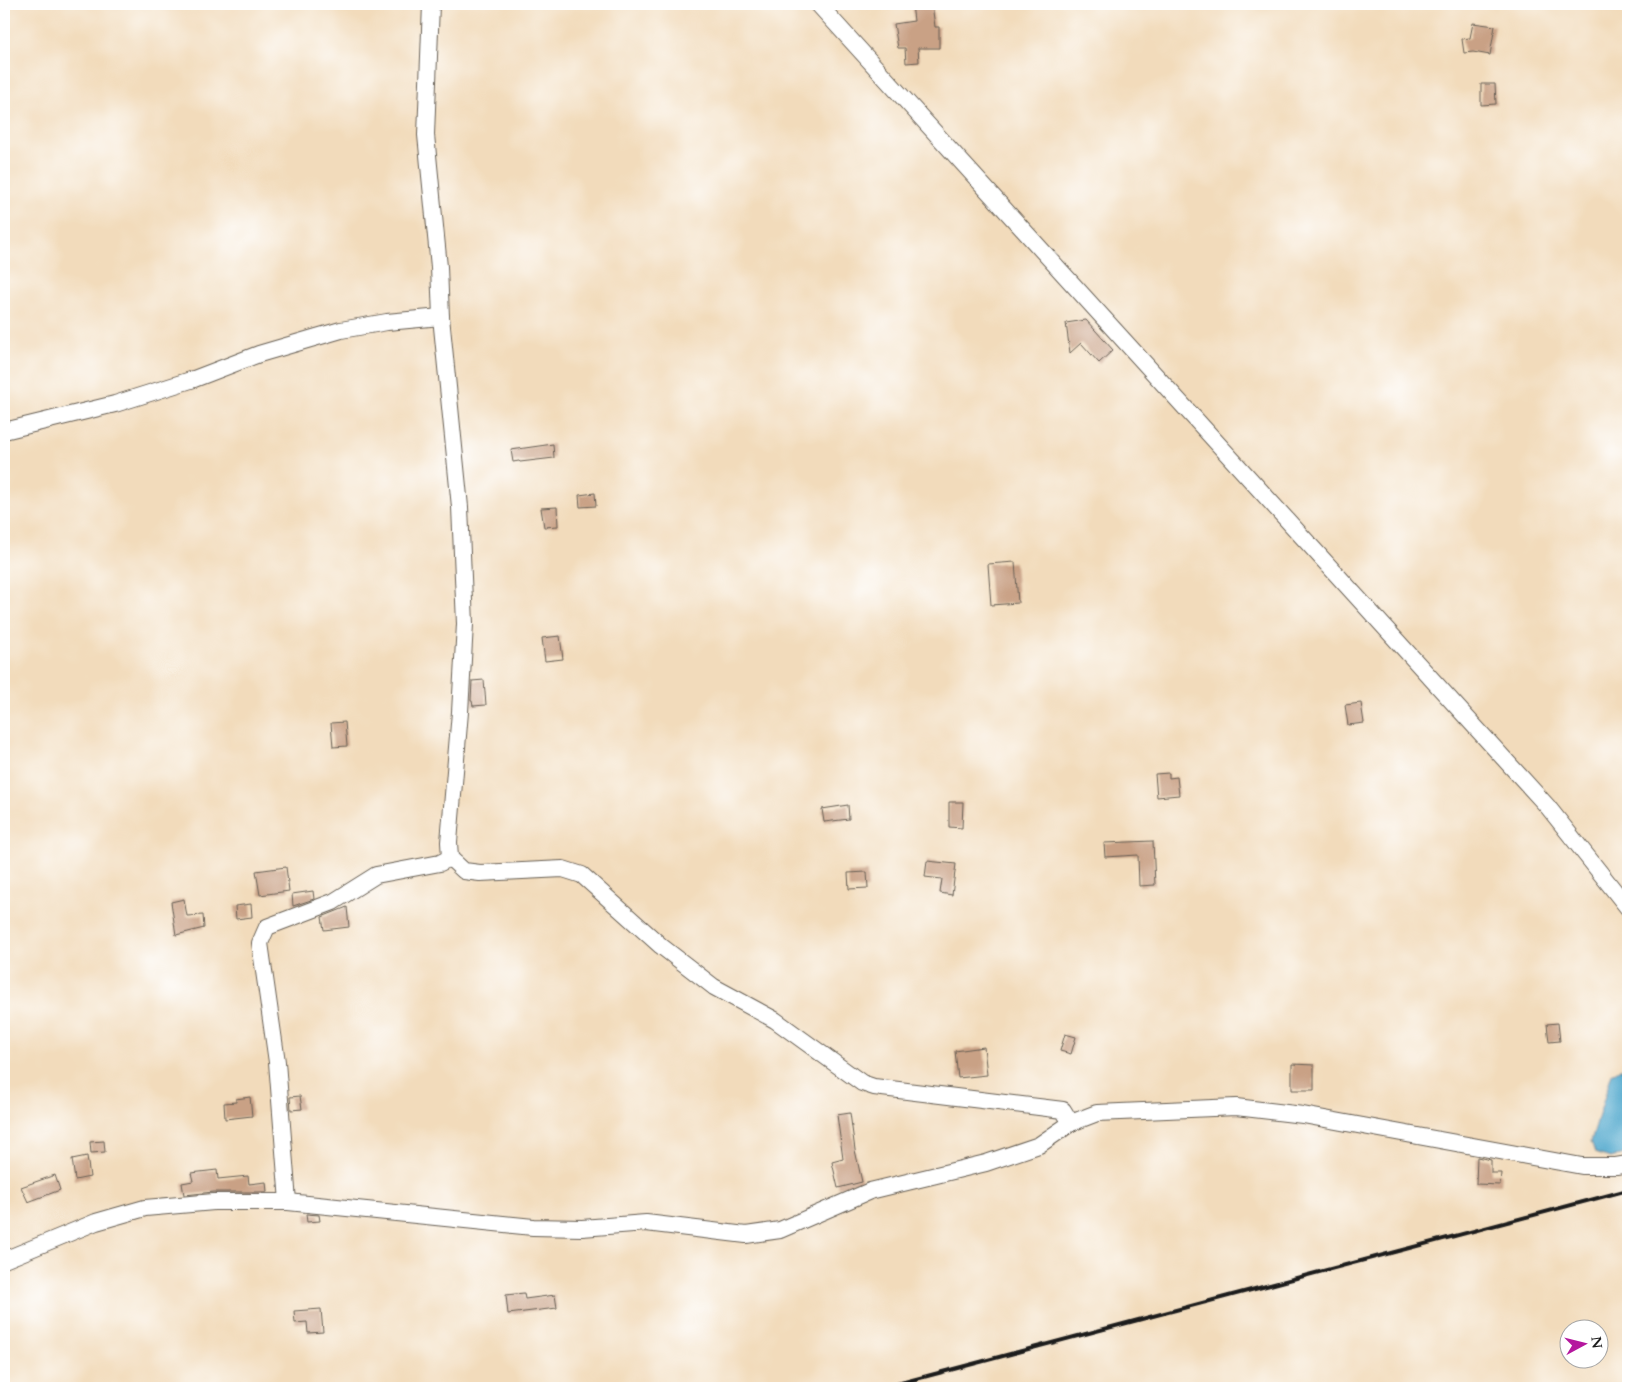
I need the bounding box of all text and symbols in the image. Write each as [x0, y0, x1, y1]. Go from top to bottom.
north arrow [1560, 1320, 1610, 1370]
text: N [1586, 1335, 1607, 1350]

